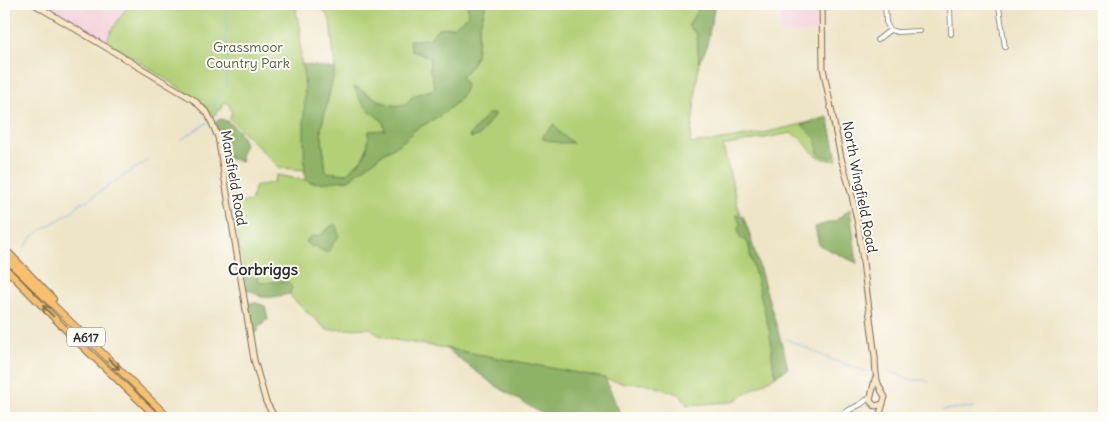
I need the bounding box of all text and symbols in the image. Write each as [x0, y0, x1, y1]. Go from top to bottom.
park label: Grassmoor Country Park [206, 38, 290, 72]
street label: North Wingfield Road [838, 120, 882, 254]
street label: Mansfield Road [217, 129, 251, 227]
district label: Corbriggs [228, 259, 298, 280]
one-way arrow [42, 305, 54, 317]
road number: A617 [67, 328, 105, 347]
one-way arrow [108, 358, 120, 370]

